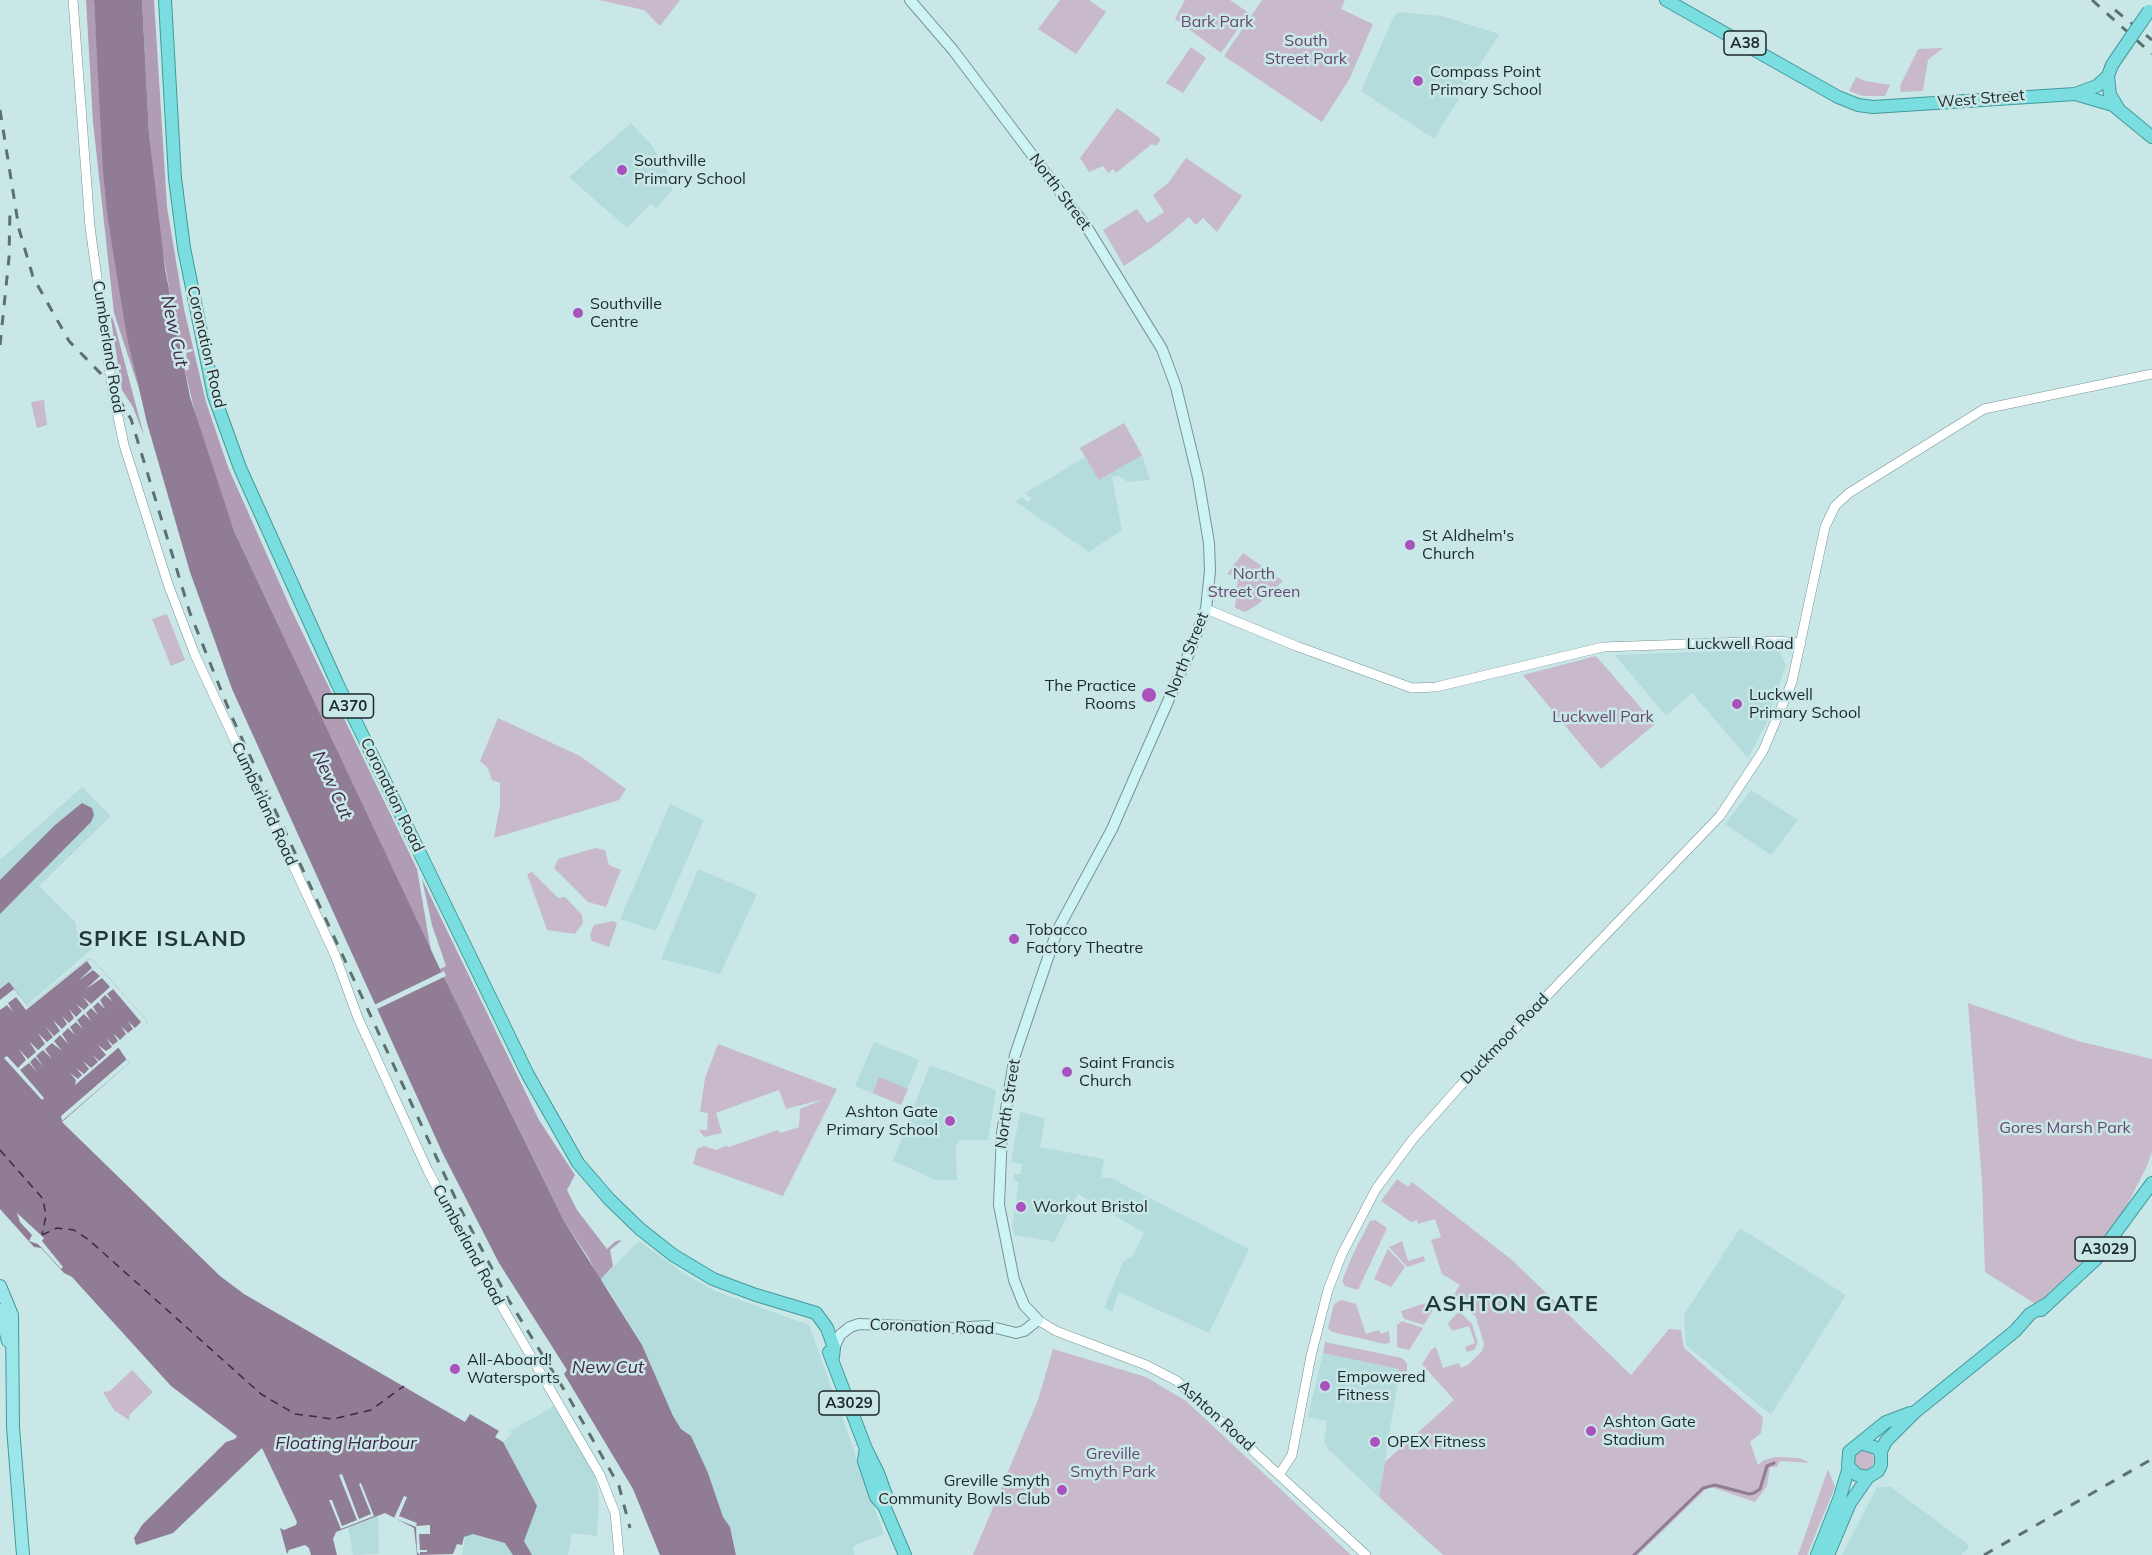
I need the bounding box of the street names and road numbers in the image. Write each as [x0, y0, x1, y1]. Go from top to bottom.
road number: A38 [1724, 31, 1766, 55]
street label: West Street [1937, 86, 2025, 112]
street label: North Street [1025, 150, 1095, 234]
street label: Cumberland Road [88, 279, 128, 415]
street label: Coronation Road [183, 284, 229, 410]
street label: North Street [1161, 609, 1213, 701]
street label: Luckwell Road [1686, 634, 1794, 654]
road number: A370 [322, 694, 374, 718]
street label: Coronation Road [356, 735, 428, 855]
street label: Cumberland Road [227, 739, 301, 869]
street label: Duckmoor Road [1457, 990, 1553, 1088]
street label: North Street [991, 1058, 1025, 1150]
street label: Cumberland Road [428, 1181, 508, 1309]
road number: A3029 [2075, 1237, 2135, 1261]
street label: Coronation Road [869, 1315, 995, 1339]
street label: Ashton Road [1174, 1377, 1258, 1455]
road number: A3029 [819, 1391, 879, 1415]

